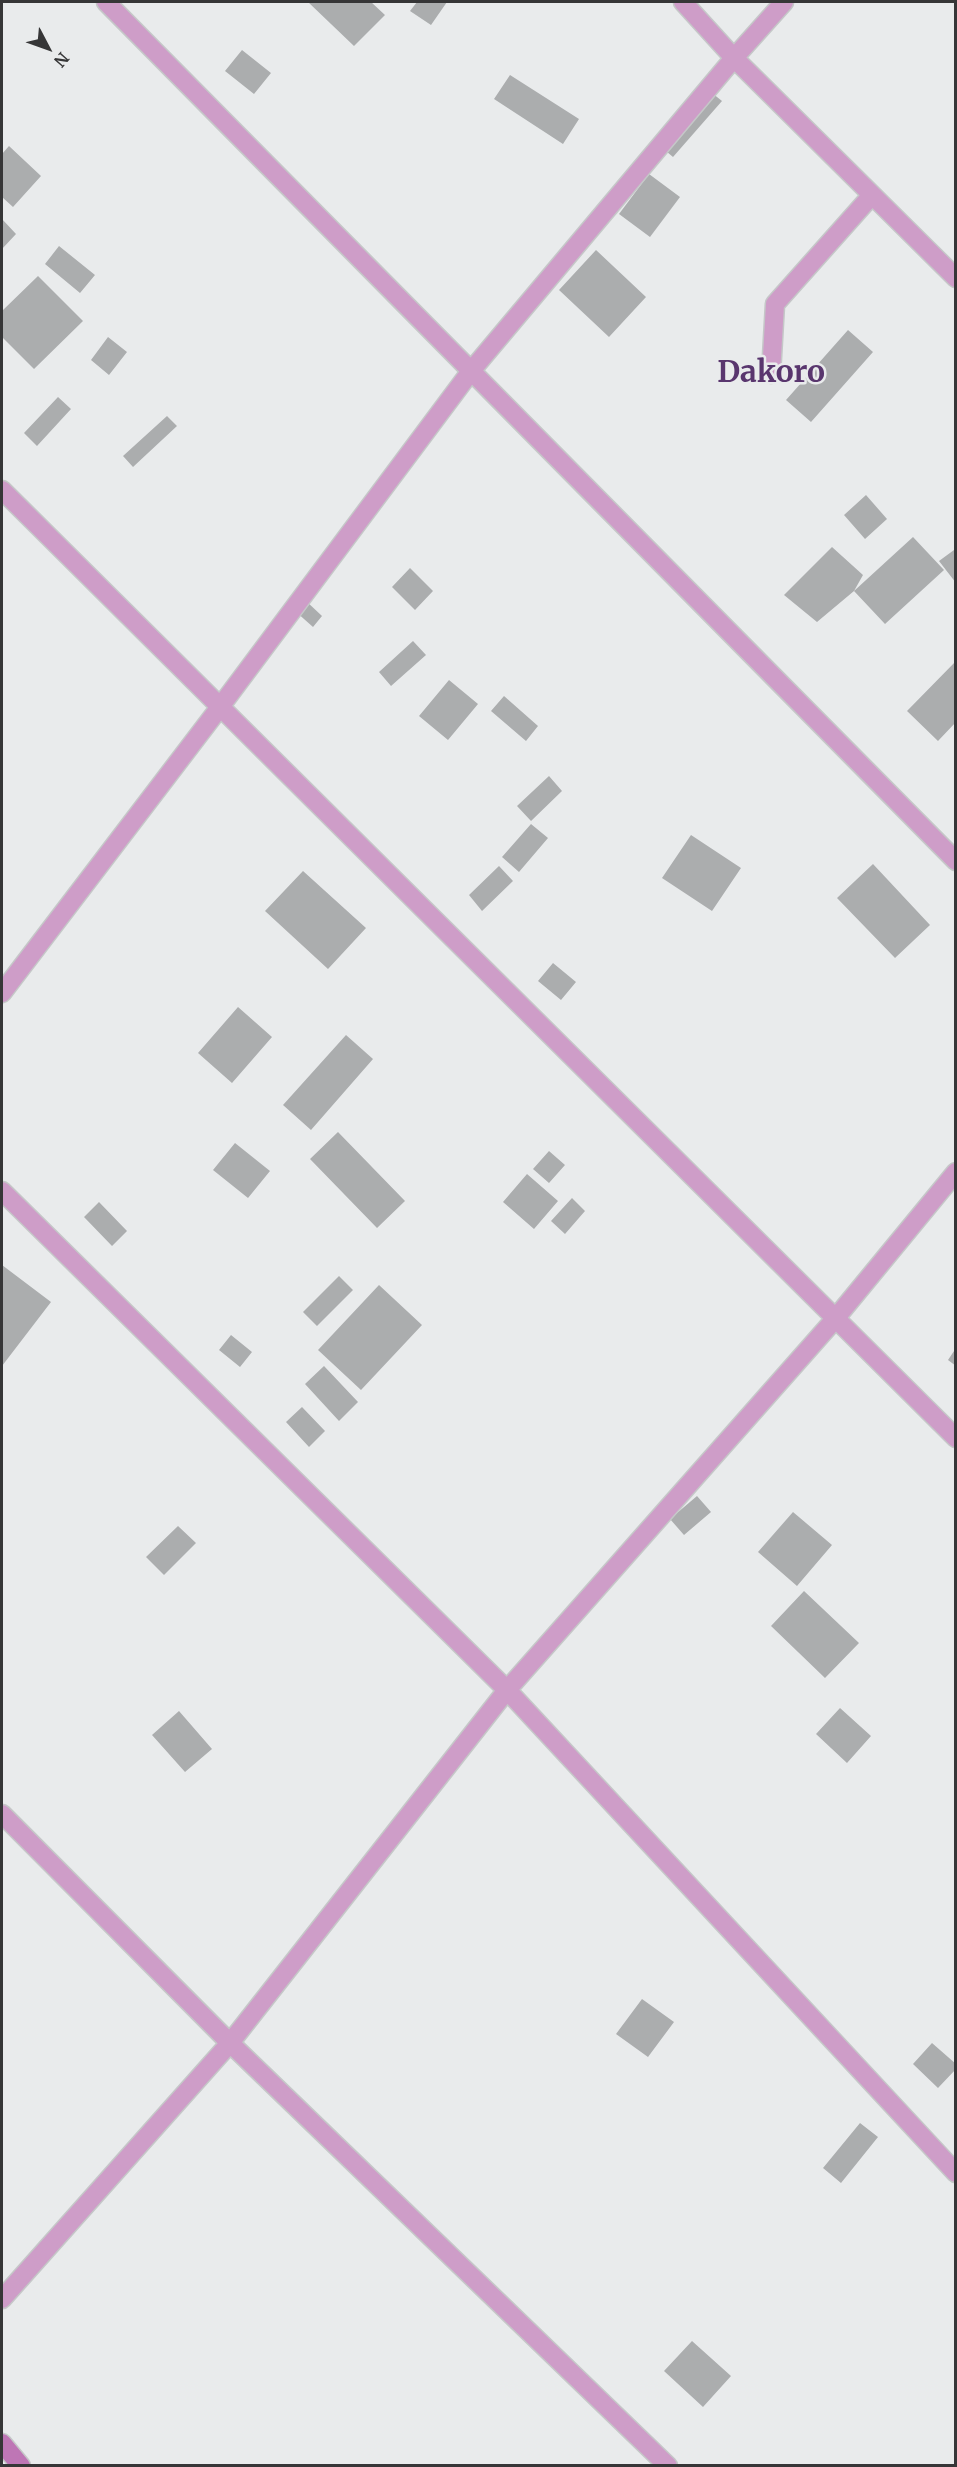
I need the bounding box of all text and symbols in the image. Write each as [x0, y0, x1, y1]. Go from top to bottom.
north arrow [18, 18, 78, 78]
text: N [50, 48, 73, 71]
district label: Dakoro [717, 356, 825, 392]

